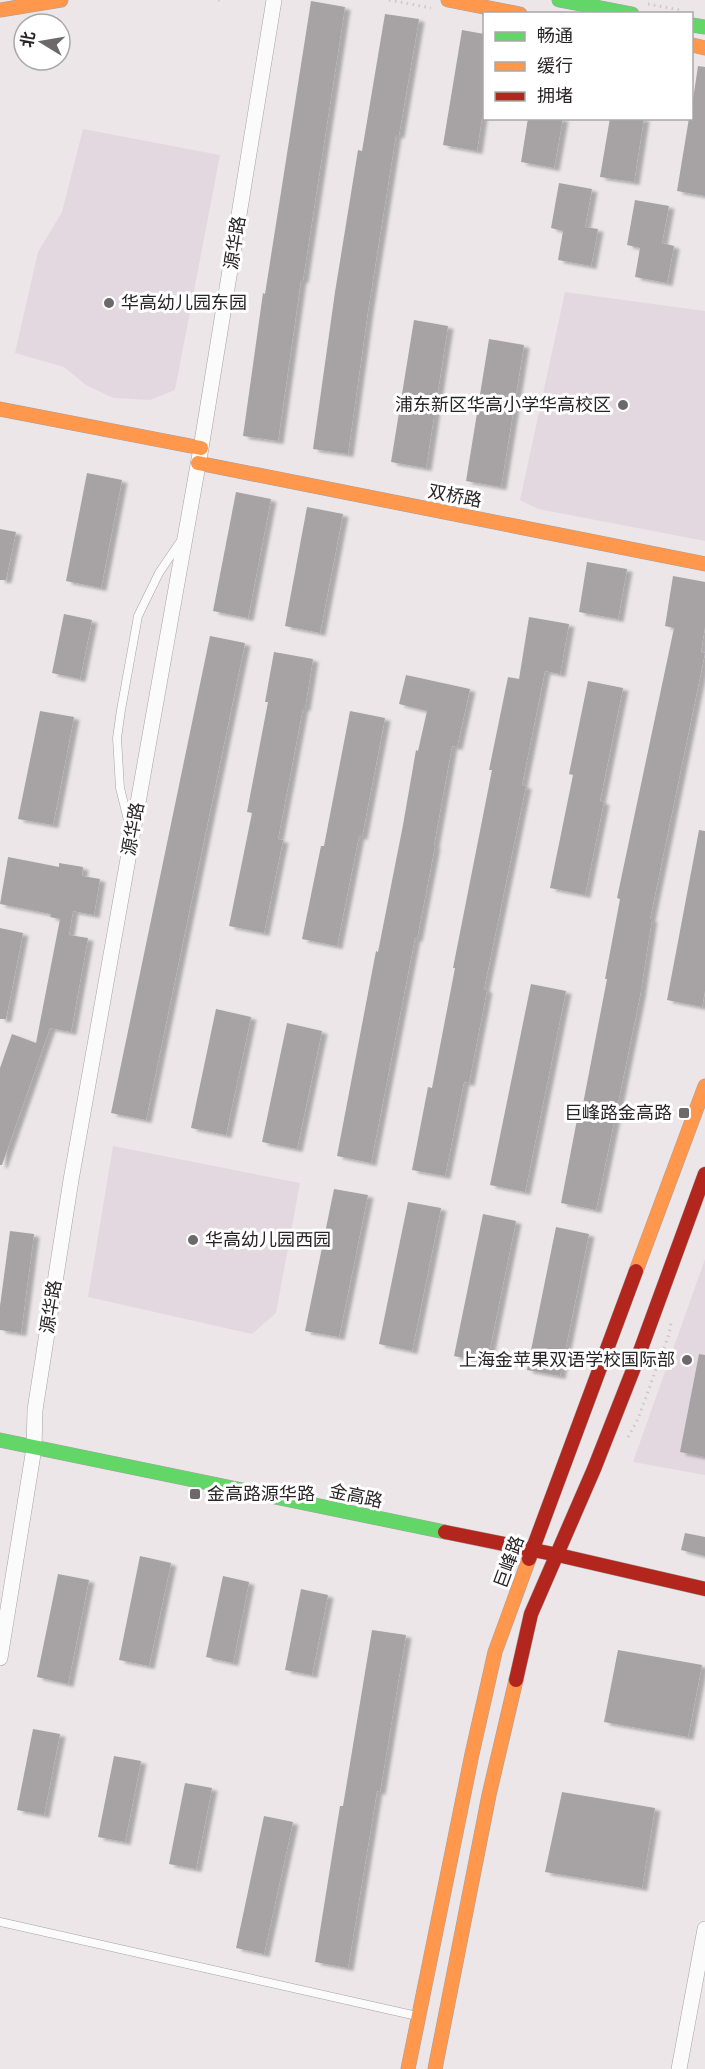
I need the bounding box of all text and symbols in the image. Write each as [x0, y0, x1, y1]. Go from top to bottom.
north arrow [12, 12, 72, 72]
legend [483, 12, 693, 120]
text: 畅通 [537, 25, 573, 46]
text: 北 [17, 30, 39, 49]
text: 缓行 [537, 55, 573, 76]
text: 拥堵 [537, 85, 573, 106]
street label: 源华路 [220, 215, 249, 271]
place label: 华高幼儿园东园 [121, 292, 247, 313]
marker: 华高幼儿园东园 [102, 296, 116, 310]
place label: 浦东新区华高小学华高校区 [395, 394, 611, 415]
marker: 浦东新区华高小学华高校区 [616, 398, 630, 412]
street label: 双桥路 [427, 480, 484, 511]
street label: 源华路 [117, 801, 148, 857]
place label: 巨峰路金高路 [564, 1102, 672, 1123]
marker: 巨峰路金高路 [677, 1106, 691, 1120]
place label: 华高幼儿园西园 [205, 1229, 331, 1250]
marker: 华高幼儿园西园 [186, 1233, 200, 1247]
street label: 源华路 [36, 1279, 65, 1335]
place label: 上海金苹果双语学校国际部 [459, 1349, 675, 1370]
marker: 上海金苹果双语学校国际部 [680, 1353, 694, 1367]
street label: 金高路 [328, 1480, 385, 1511]
place label: 金高路源华路 [207, 1483, 315, 1504]
marker: 金高路源华路 [188, 1487, 202, 1501]
street label: 巨峰路 [489, 1533, 528, 1591]

